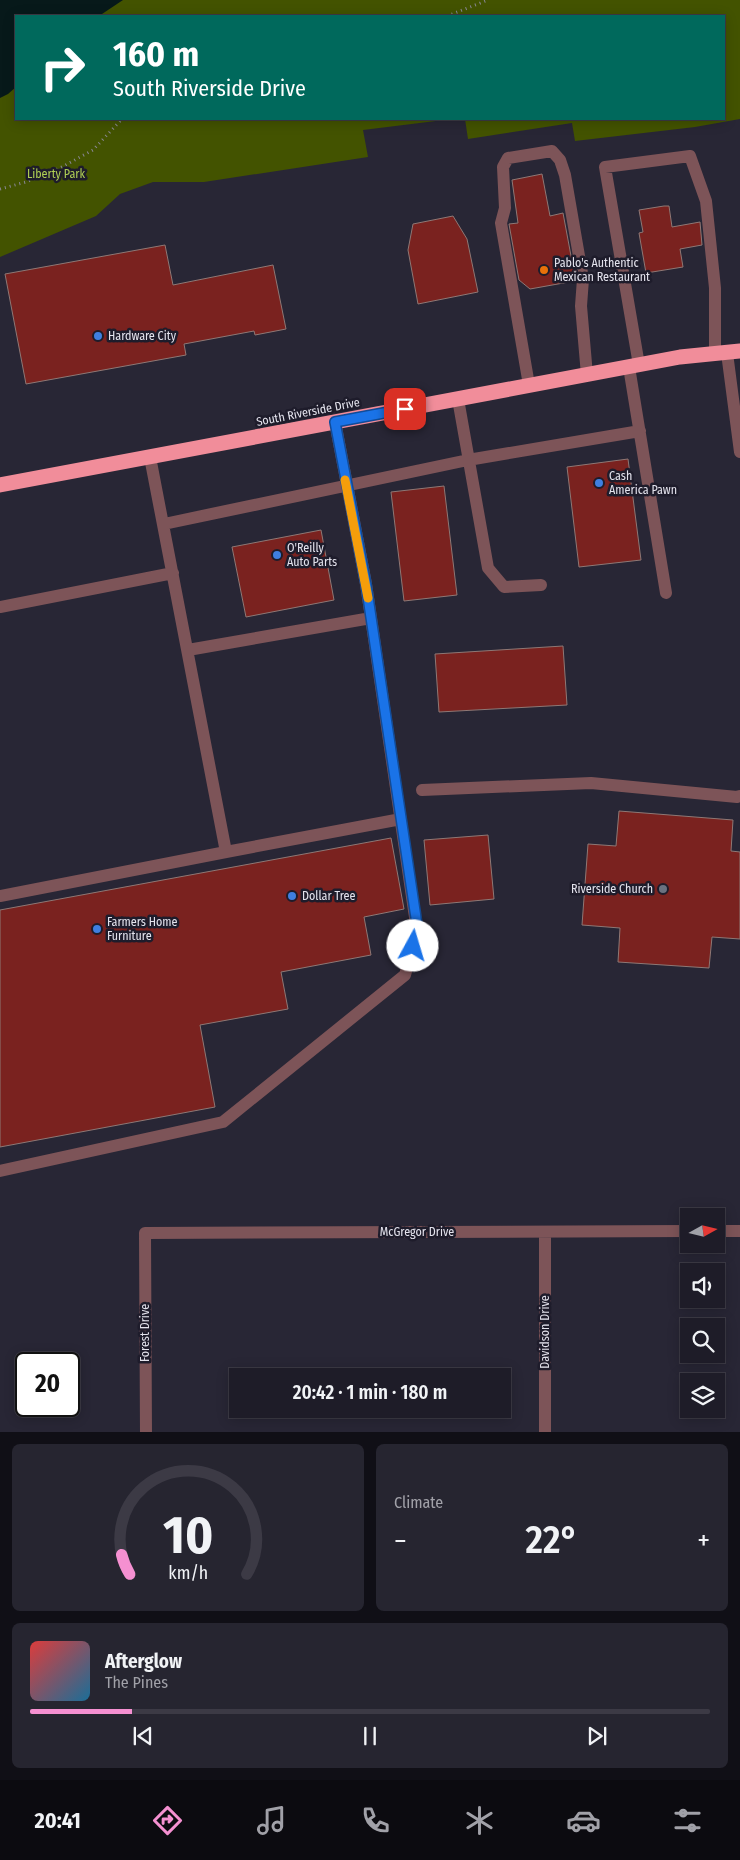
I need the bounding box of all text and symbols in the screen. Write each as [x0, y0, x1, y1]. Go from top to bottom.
text: 160 m [113, 33, 199, 75]
icon: right [30, 35, 95, 100]
text: South Riverside Drive [113, 75, 306, 102]
park label: Liberty Park [27, 167, 86, 181]
place label: Pablo's Authentic Mexican Restaurant [554, 256, 650, 284]
marker: Pablo's Authentic Mexican Restaurant [538, 264, 550, 276]
place label: Hardware City [108, 329, 177, 343]
marker: Hardware City [92, 330, 104, 342]
pin [384, 388, 426, 430]
street label: South Riverside Drive [255, 395, 361, 429]
icon: arrive [391, 395, 419, 423]
place label: Cash America Pawn [609, 469, 677, 497]
marker: Cash America Pawn [593, 477, 605, 489]
place label: O'Reilly Auto Parts [287, 541, 337, 569]
marker: O'Reilly Auto Parts [271, 549, 283, 561]
place label: Riverside Church [571, 882, 653, 896]
marker: Riverside Church [657, 883, 669, 895]
place label: Dollar Tree [302, 889, 355, 903]
marker: Dollar Tree [286, 890, 298, 902]
place label: Farmers Home Furniture [107, 915, 178, 943]
position arrow [386, 919, 438, 971]
marker: Farmers Home Furniture [91, 923, 103, 935]
north arrow [680, 1208, 725, 1252]
map controls [680, 1208, 725, 1418]
street label: McGregor Drive [380, 1225, 454, 1239]
button: sound [680, 1263, 725, 1308]
street label: Davidson Drive [538, 1295, 552, 1369]
street label: Forest Drive [138, 1304, 152, 1362]
button: search [680, 1318, 725, 1363]
speed limit sign: 20 [15, 1352, 80, 1417]
button: layers [680, 1373, 725, 1418]
text: 20:42 · 1 min · 180 m [293, 1381, 447, 1404]
text: Climate [394, 1493, 443, 1512]
text: 10 [163, 1504, 213, 1567]
text: 22° [526, 1517, 578, 1563]
text: − [394, 1524, 407, 1557]
text: + [697, 1524, 710, 1557]
text: km/h [168, 1562, 208, 1584]
text: Afterglow [105, 1650, 182, 1673]
text: The Pines [105, 1673, 168, 1692]
icon: previous [129, 1722, 157, 1750]
icon: pause [356, 1722, 384, 1750]
icon: next [583, 1722, 611, 1750]
icon: directions [150, 1803, 185, 1838]
icon: music [254, 1803, 289, 1838]
icon: phone [358, 1803, 393, 1838]
icon: climate [462, 1803, 497, 1838]
icon: car [566, 1803, 601, 1838]
icon: filters [670, 1803, 705, 1838]
text: 20:41 [35, 1807, 81, 1834]

